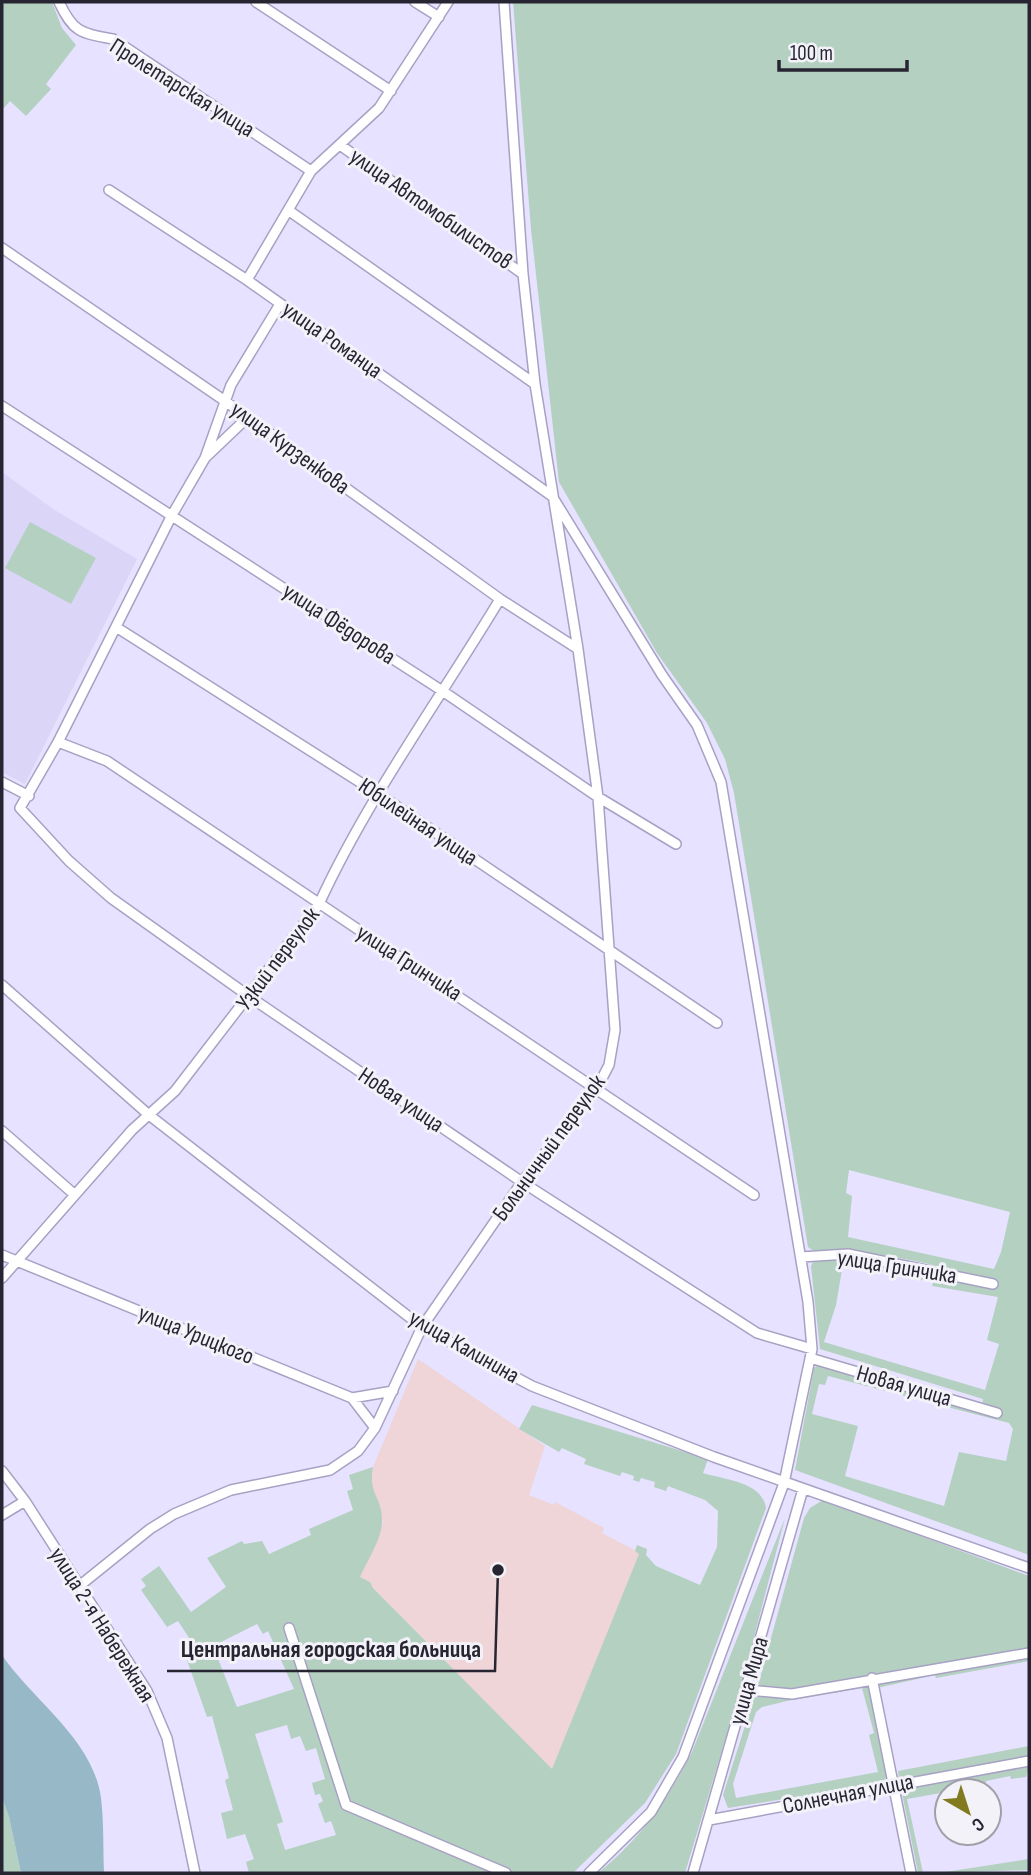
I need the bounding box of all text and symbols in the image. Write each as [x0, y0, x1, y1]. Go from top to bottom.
scale bar [779, 28, 907, 72]
street label: Пролетарская улица [104, 32, 260, 144]
text: 100 m [790, 41, 833, 66]
street label: улица Автомобилистов [344, 142, 518, 276]
street label: улица Романца [276, 295, 388, 385]
street label: улица Курзенкова [225, 395, 355, 501]
street label: улица Фёдорова [277, 577, 401, 671]
street label: Юбилейная улица [353, 772, 483, 872]
street label: Узкий переулок [230, 902, 326, 1016]
street label: улица Гринчика [351, 919, 467, 1007]
street label: Новая улица [353, 1061, 449, 1139]
street label: Больничный переулок [487, 1069, 612, 1227]
street label: улица Гринчика [835, 1244, 959, 1290]
street label: улица Урицкого [134, 1299, 258, 1371]
street label: улица Калинина [404, 1304, 524, 1390]
street label: Новая улица [853, 1359, 955, 1413]
street label: улица 2-я Набережная [43, 1542, 161, 1708]
callout: Центральная городская больница [167, 1626, 495, 1671]
street label: улица Мира [723, 1634, 775, 1728]
text: Центральная городская больница [181, 1635, 481, 1664]
street label: Солнечная улица [780, 1768, 916, 1820]
north arrow [933, 1777, 1003, 1847]
text: С [967, 1812, 989, 1836]

